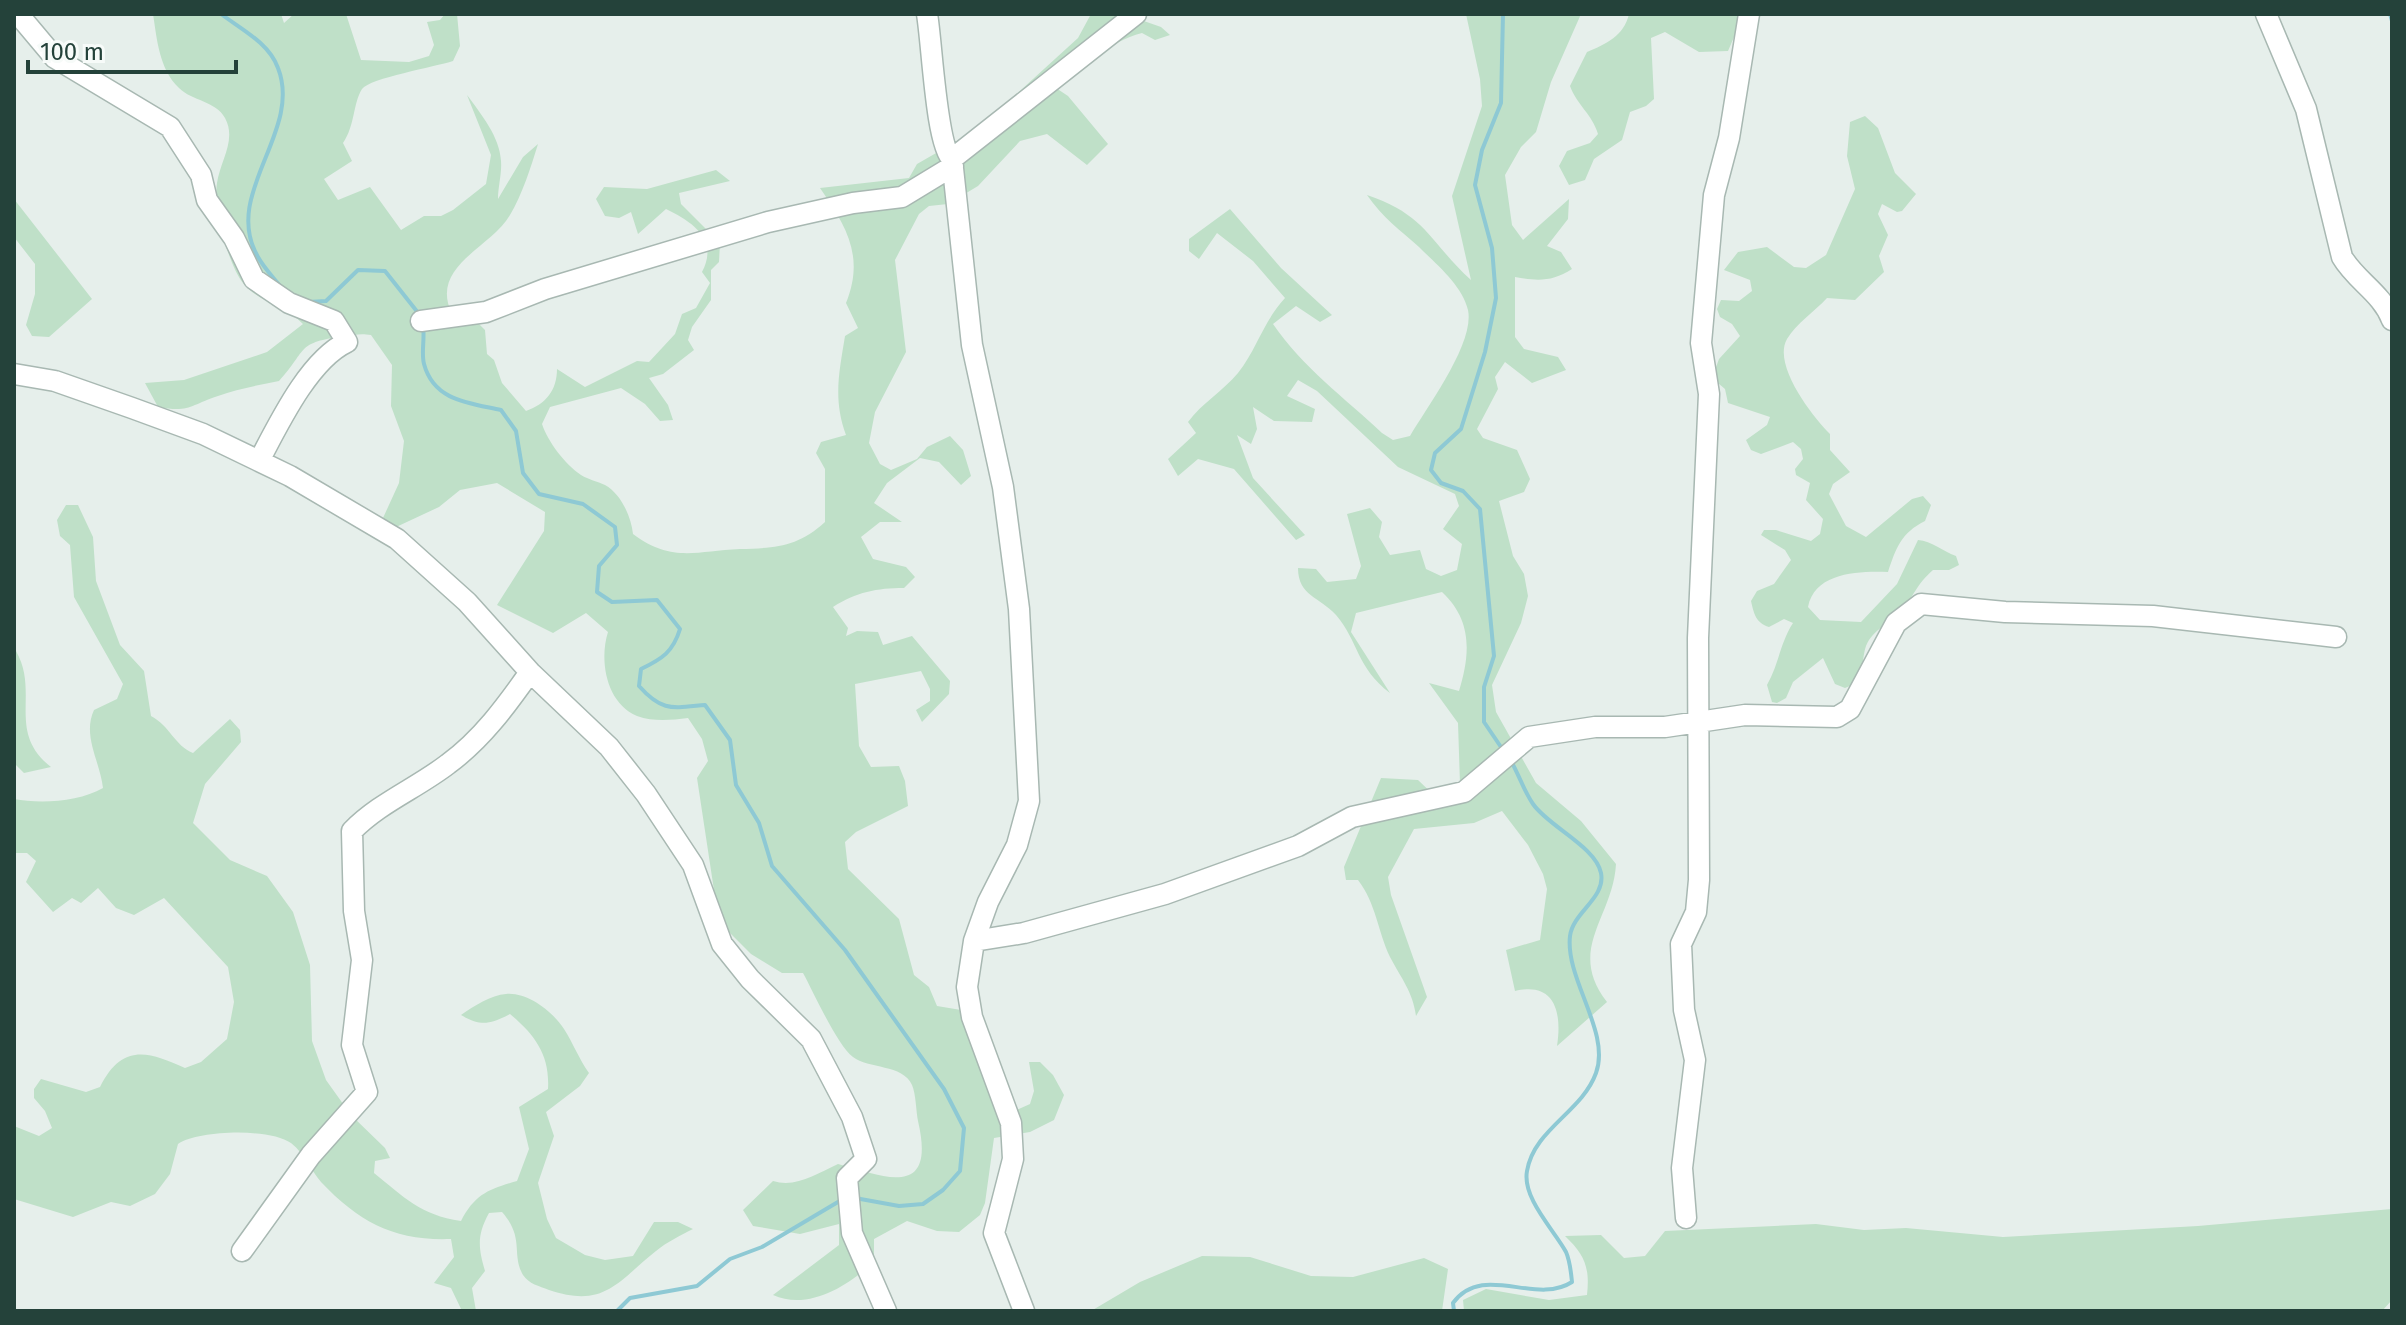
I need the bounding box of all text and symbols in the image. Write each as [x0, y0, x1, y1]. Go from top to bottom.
scale bar [28, 24, 236, 74]
text: 100 m [40, 38, 104, 66]

